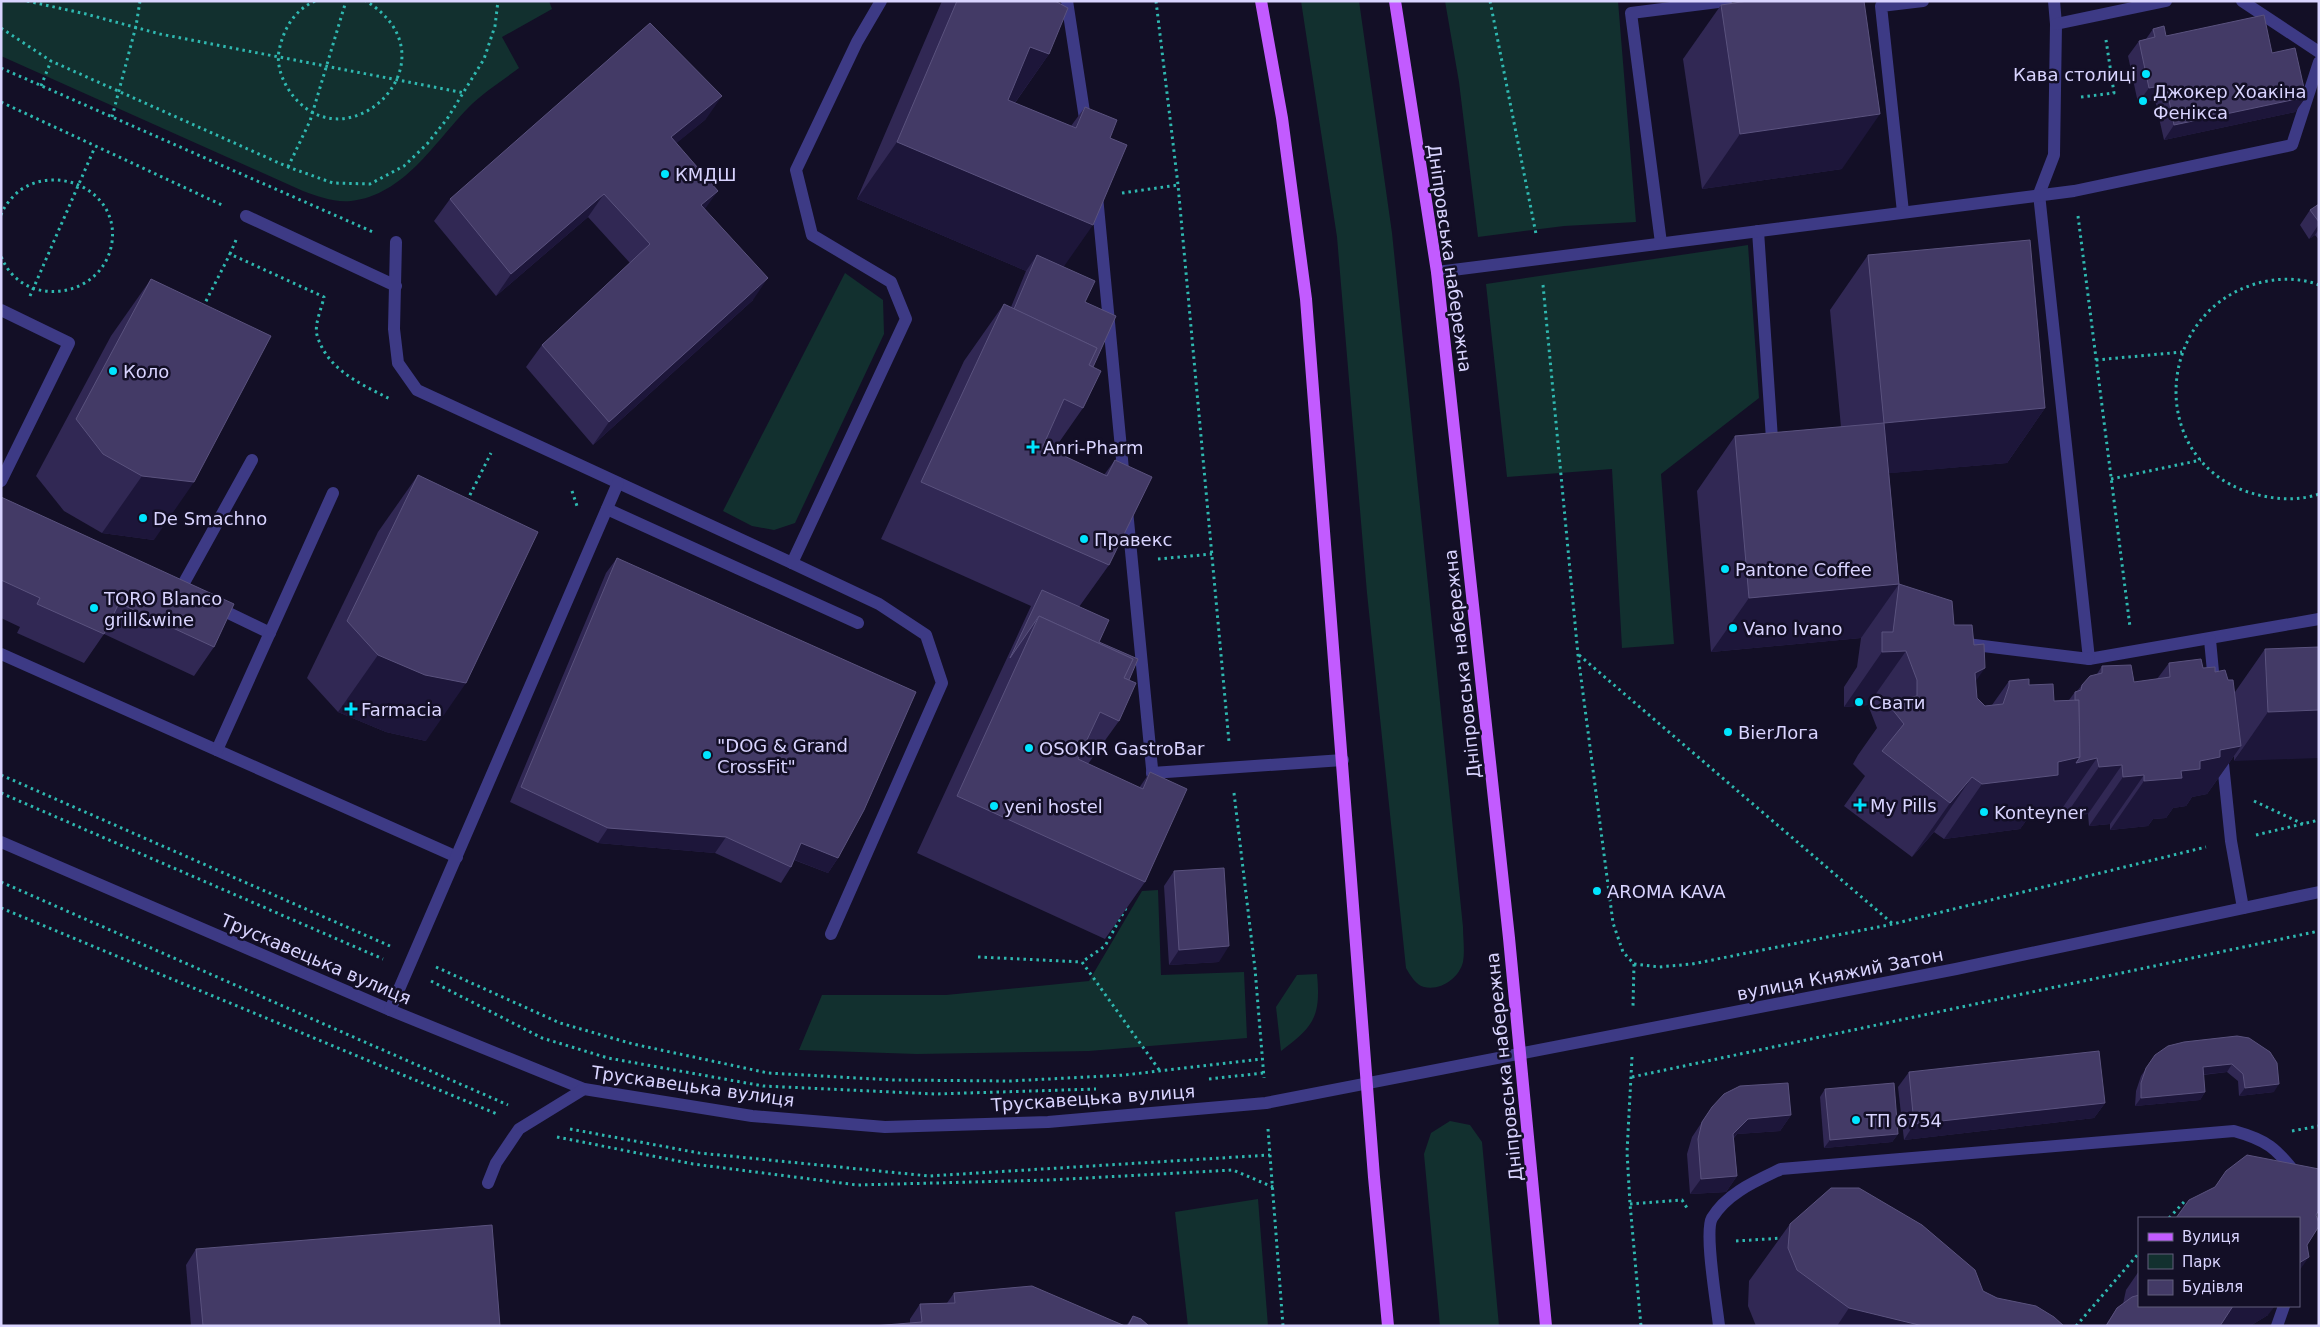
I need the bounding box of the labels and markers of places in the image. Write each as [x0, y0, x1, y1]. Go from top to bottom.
place label: Кава столиці [2013, 64, 2136, 85]
marker: Кава столиці [2140, 68, 2152, 80]
place label: Джокер Хоакіна Фенікса [2153, 81, 2306, 123]
marker: Джокер Хоакіна Фенікса [2137, 95, 2149, 107]
place label: КМДШ [675, 164, 737, 185]
marker: КМДШ [659, 168, 671, 180]
place label: Коло [123, 361, 169, 382]
marker: Коло [107, 365, 119, 377]
place label: Anri-Pharm [1043, 437, 1144, 458]
marker: Anri-Pharm [1027, 441, 1039, 453]
place label: De Smachno [153, 508, 267, 529]
marker: De Smachno [137, 512, 149, 524]
place label: Правекс [1094, 529, 1172, 550]
marker: Правекс [1078, 533, 1090, 545]
place label: Pantone Coffee [1735, 559, 1872, 580]
marker: Pantone Coffee [1719, 563, 1731, 575]
place label: TORO Blanco grill&wine [103, 588, 222, 630]
marker: TORO Blanco grill&wine [88, 602, 100, 614]
place label: Vano Ivano [1743, 618, 1843, 639]
marker: Vano Ivano [1727, 622, 1739, 634]
place label: Свати [1869, 692, 1925, 713]
marker: Свати [1853, 696, 1865, 708]
place label: Farmacia [361, 699, 442, 720]
marker: Farmacia [345, 703, 357, 715]
place label: BierЛога [1738, 722, 1819, 743]
marker: BierЛога [1722, 726, 1734, 738]
place label: "DOG & Grand CrossFit" [717, 735, 848, 777]
place label: OSOKIR GastroBar [1039, 738, 1205, 759]
marker: OSOKIR GastroBar [1023, 742, 1035, 754]
marker: "DOG & Grand CrossFit" [701, 749, 713, 761]
place label: My Pills [1870, 795, 1937, 816]
place label: yeni hostel [1004, 796, 1103, 817]
marker: My Pills [1854, 799, 1866, 811]
marker: yeni hostel [988, 800, 1000, 812]
place label: Konteyner [1994, 802, 2087, 823]
marker: Konteyner [1978, 806, 1990, 818]
place label: AROMA KAVA [1607, 881, 1726, 902]
marker: AROMA KAVA [1591, 885, 1603, 897]
place label: ТП 6754 [1865, 1110, 1942, 1131]
marker: ТП 6754 [1850, 1114, 1862, 1126]

